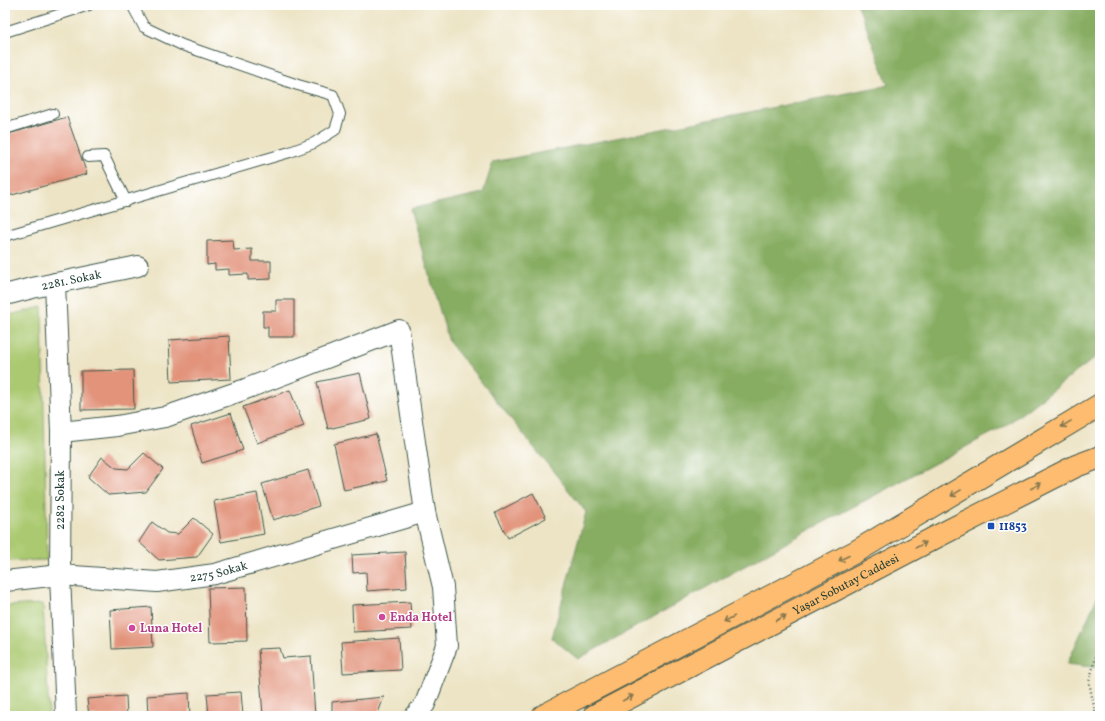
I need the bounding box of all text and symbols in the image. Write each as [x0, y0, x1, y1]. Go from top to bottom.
street label: 2281. Sokak [40, 267, 103, 295]
one-way arrow [1060, 421, 1072, 429]
street label: 2282 Sokak [53, 470, 69, 530]
one-way arrow [1030, 482, 1042, 489]
one-way arrow [950, 489, 962, 497]
place label: 11853 [999, 519, 1027, 535]
marker: 11853 [986, 521, 996, 531]
one-way arrow [914, 541, 926, 548]
street label: Yaşar Sobutay Caddesi [790, 551, 902, 620]
one-way arrow [838, 555, 850, 563]
street label: 2275 Sokak [189, 558, 250, 586]
place label: Enda Hotel [390, 610, 452, 626]
marker: Enda Hotel [377, 612, 387, 622]
one-way arrow [774, 614, 786, 622]
one-way arrow [723, 616, 735, 623]
place label: Luna Hotel [140, 621, 202, 637]
marker: Luna Hotel [127, 623, 137, 633]
one-way arrow [622, 694, 634, 701]

